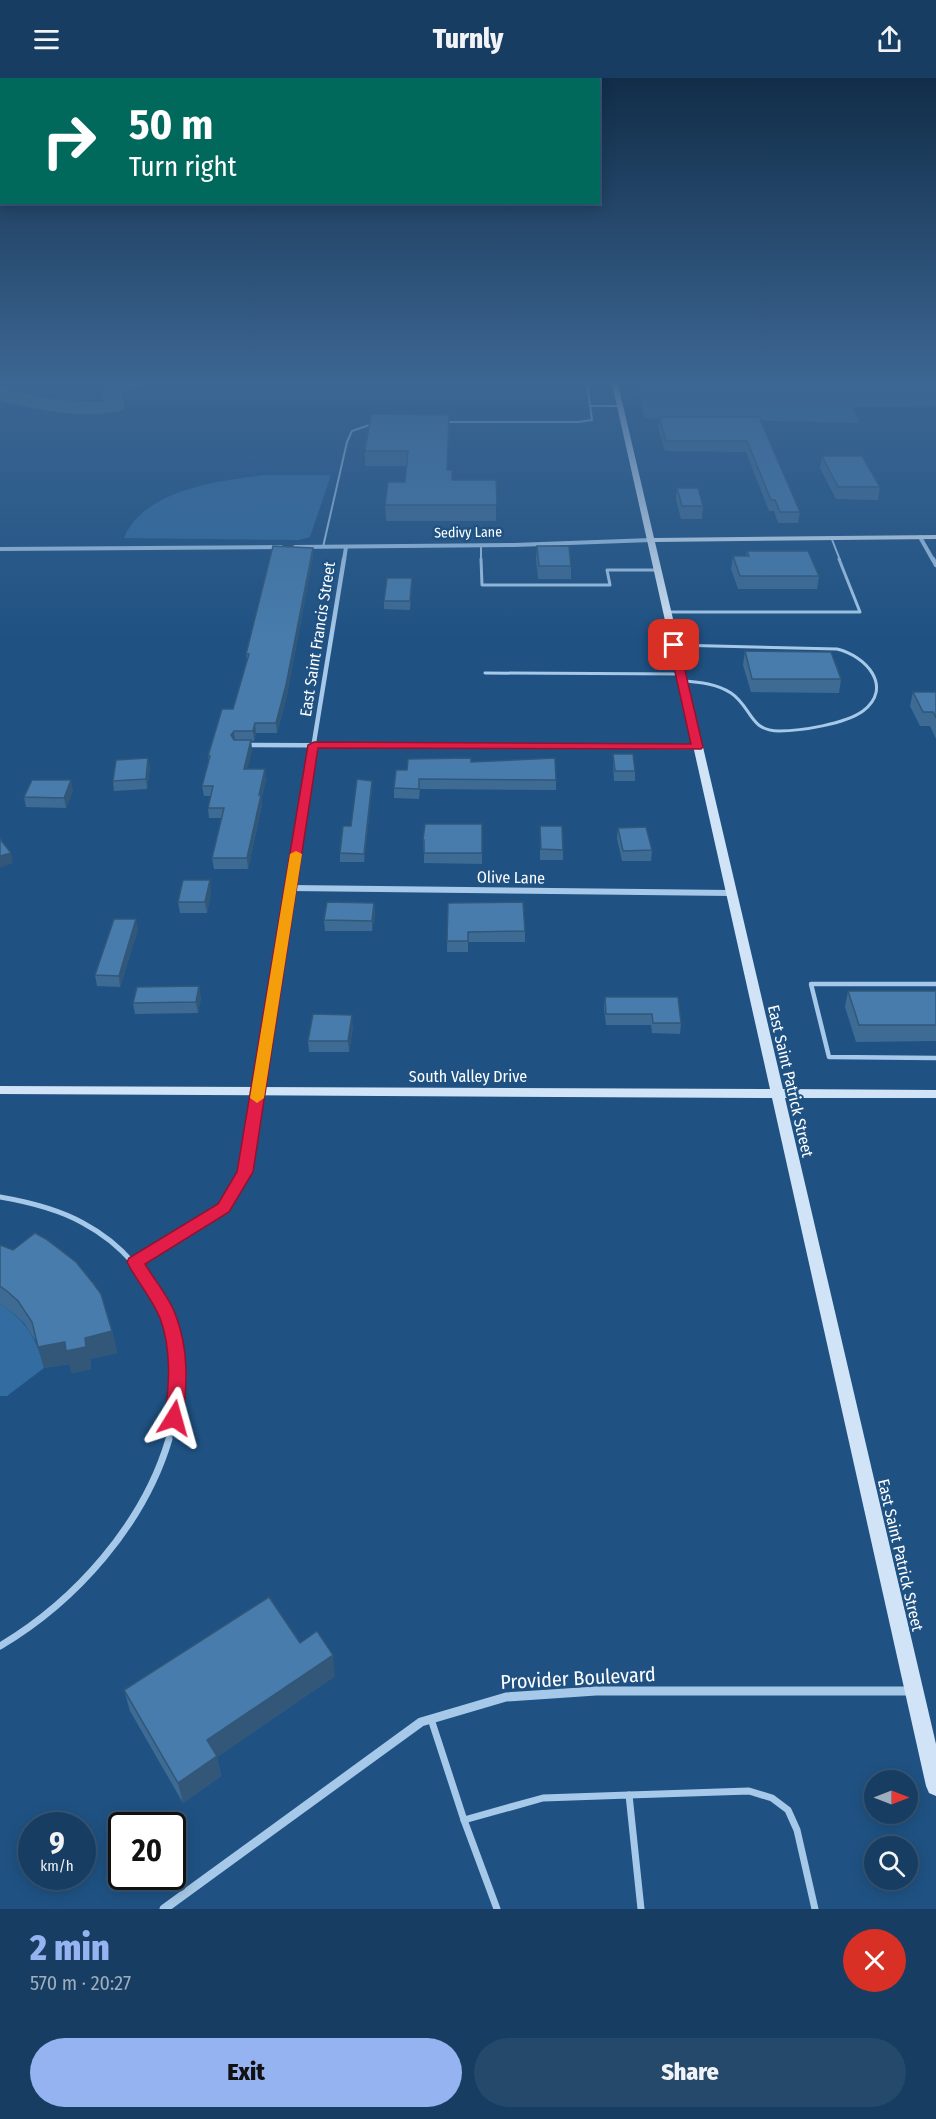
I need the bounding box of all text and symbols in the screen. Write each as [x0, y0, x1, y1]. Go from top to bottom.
icon: menu [30, 23, 63, 56]
text: Turnly [433, 23, 503, 55]
icon: share [873, 23, 906, 56]
text: 50 m [129, 100, 213, 150]
icon: right [30, 102, 108, 180]
text: Turn right [129, 151, 237, 183]
street label: Sedivy Lane [434, 523, 502, 542]
street label: East Saint Francis Street [296, 559, 339, 718]
pin [648, 619, 699, 670]
icon: arrive [657, 628, 690, 661]
street label: Olive Lane [477, 867, 545, 888]
street label: East Saint Patrick Street [764, 1003, 817, 1160]
street label: South Valley Drive [409, 1067, 527, 1086]
position arrow [142, 1386, 206, 1450]
street label: East Saint Patrick Street [874, 1477, 927, 1634]
street label: Provider Boulevard [500, 1662, 656, 1694]
north arrow [864, 1770, 918, 1824]
map controls [864, 1770, 918, 1890]
speed limit sign: 20 [108, 1812, 186, 1890]
text: 9 [49, 1826, 65, 1862]
button: search [864, 1836, 918, 1890]
text: km/h [40, 1857, 74, 1875]
text: 2 min [30, 1926, 110, 1970]
button: close [843, 1929, 906, 1992]
text: 570 m · 20:27 [30, 1971, 131, 1995]
button: Exit [30, 2038, 462, 2107]
button: Share [474, 2038, 906, 2107]

